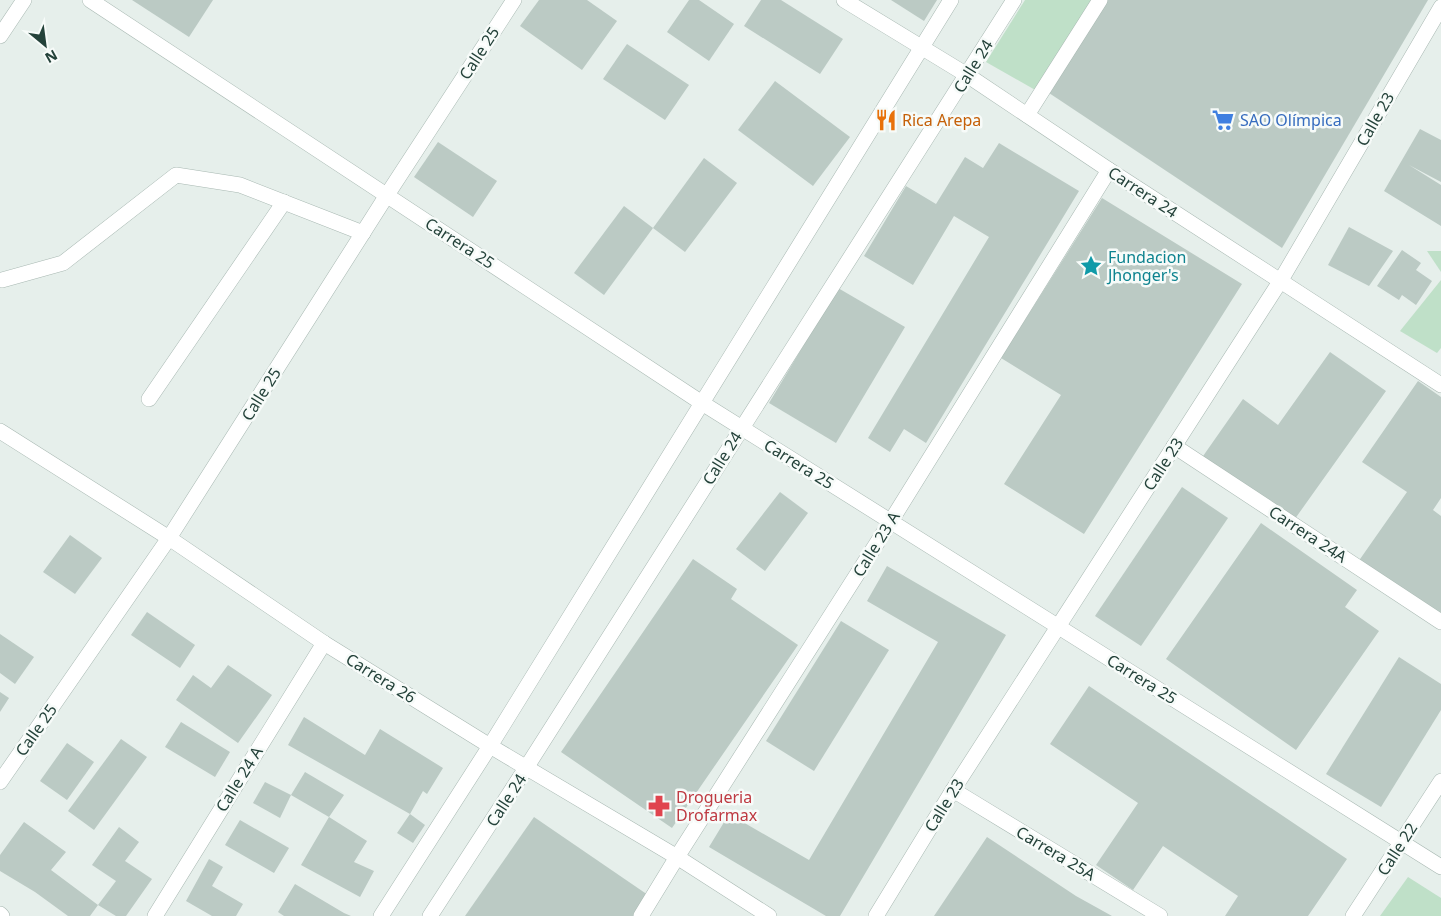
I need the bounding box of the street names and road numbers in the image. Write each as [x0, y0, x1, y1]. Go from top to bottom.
street label: Calle 25 [454, 22, 504, 84]
street label: Calle 24 [948, 35, 998, 97]
street label: Calle 23 [1351, 88, 1399, 150]
street label: Carrera 24 [1104, 161, 1182, 223]
street label: Carrera 25 [421, 212, 499, 274]
street label: Calle 25 [236, 363, 286, 425]
street label: Calle 24 [697, 427, 747, 489]
street label: Calle 23 [1138, 433, 1188, 495]
street label: Carrera 25 [760, 434, 838, 494]
street label: Carrera 24A [1265, 501, 1352, 568]
street label: Calle 23 A [847, 506, 905, 581]
street label: Carrera 26 [342, 648, 420, 708]
street label: Carrera 25 [1103, 649, 1181, 709]
street label: Calle 25 [10, 700, 62, 760]
street label: Calle 24 A [210, 741, 268, 816]
street label: Calle 24 [481, 769, 531, 831]
street label: Calle 23 [919, 774, 969, 836]
street label: Calle 22 [1372, 818, 1422, 880]
street label: Carrera 25A [1012, 821, 1100, 886]

